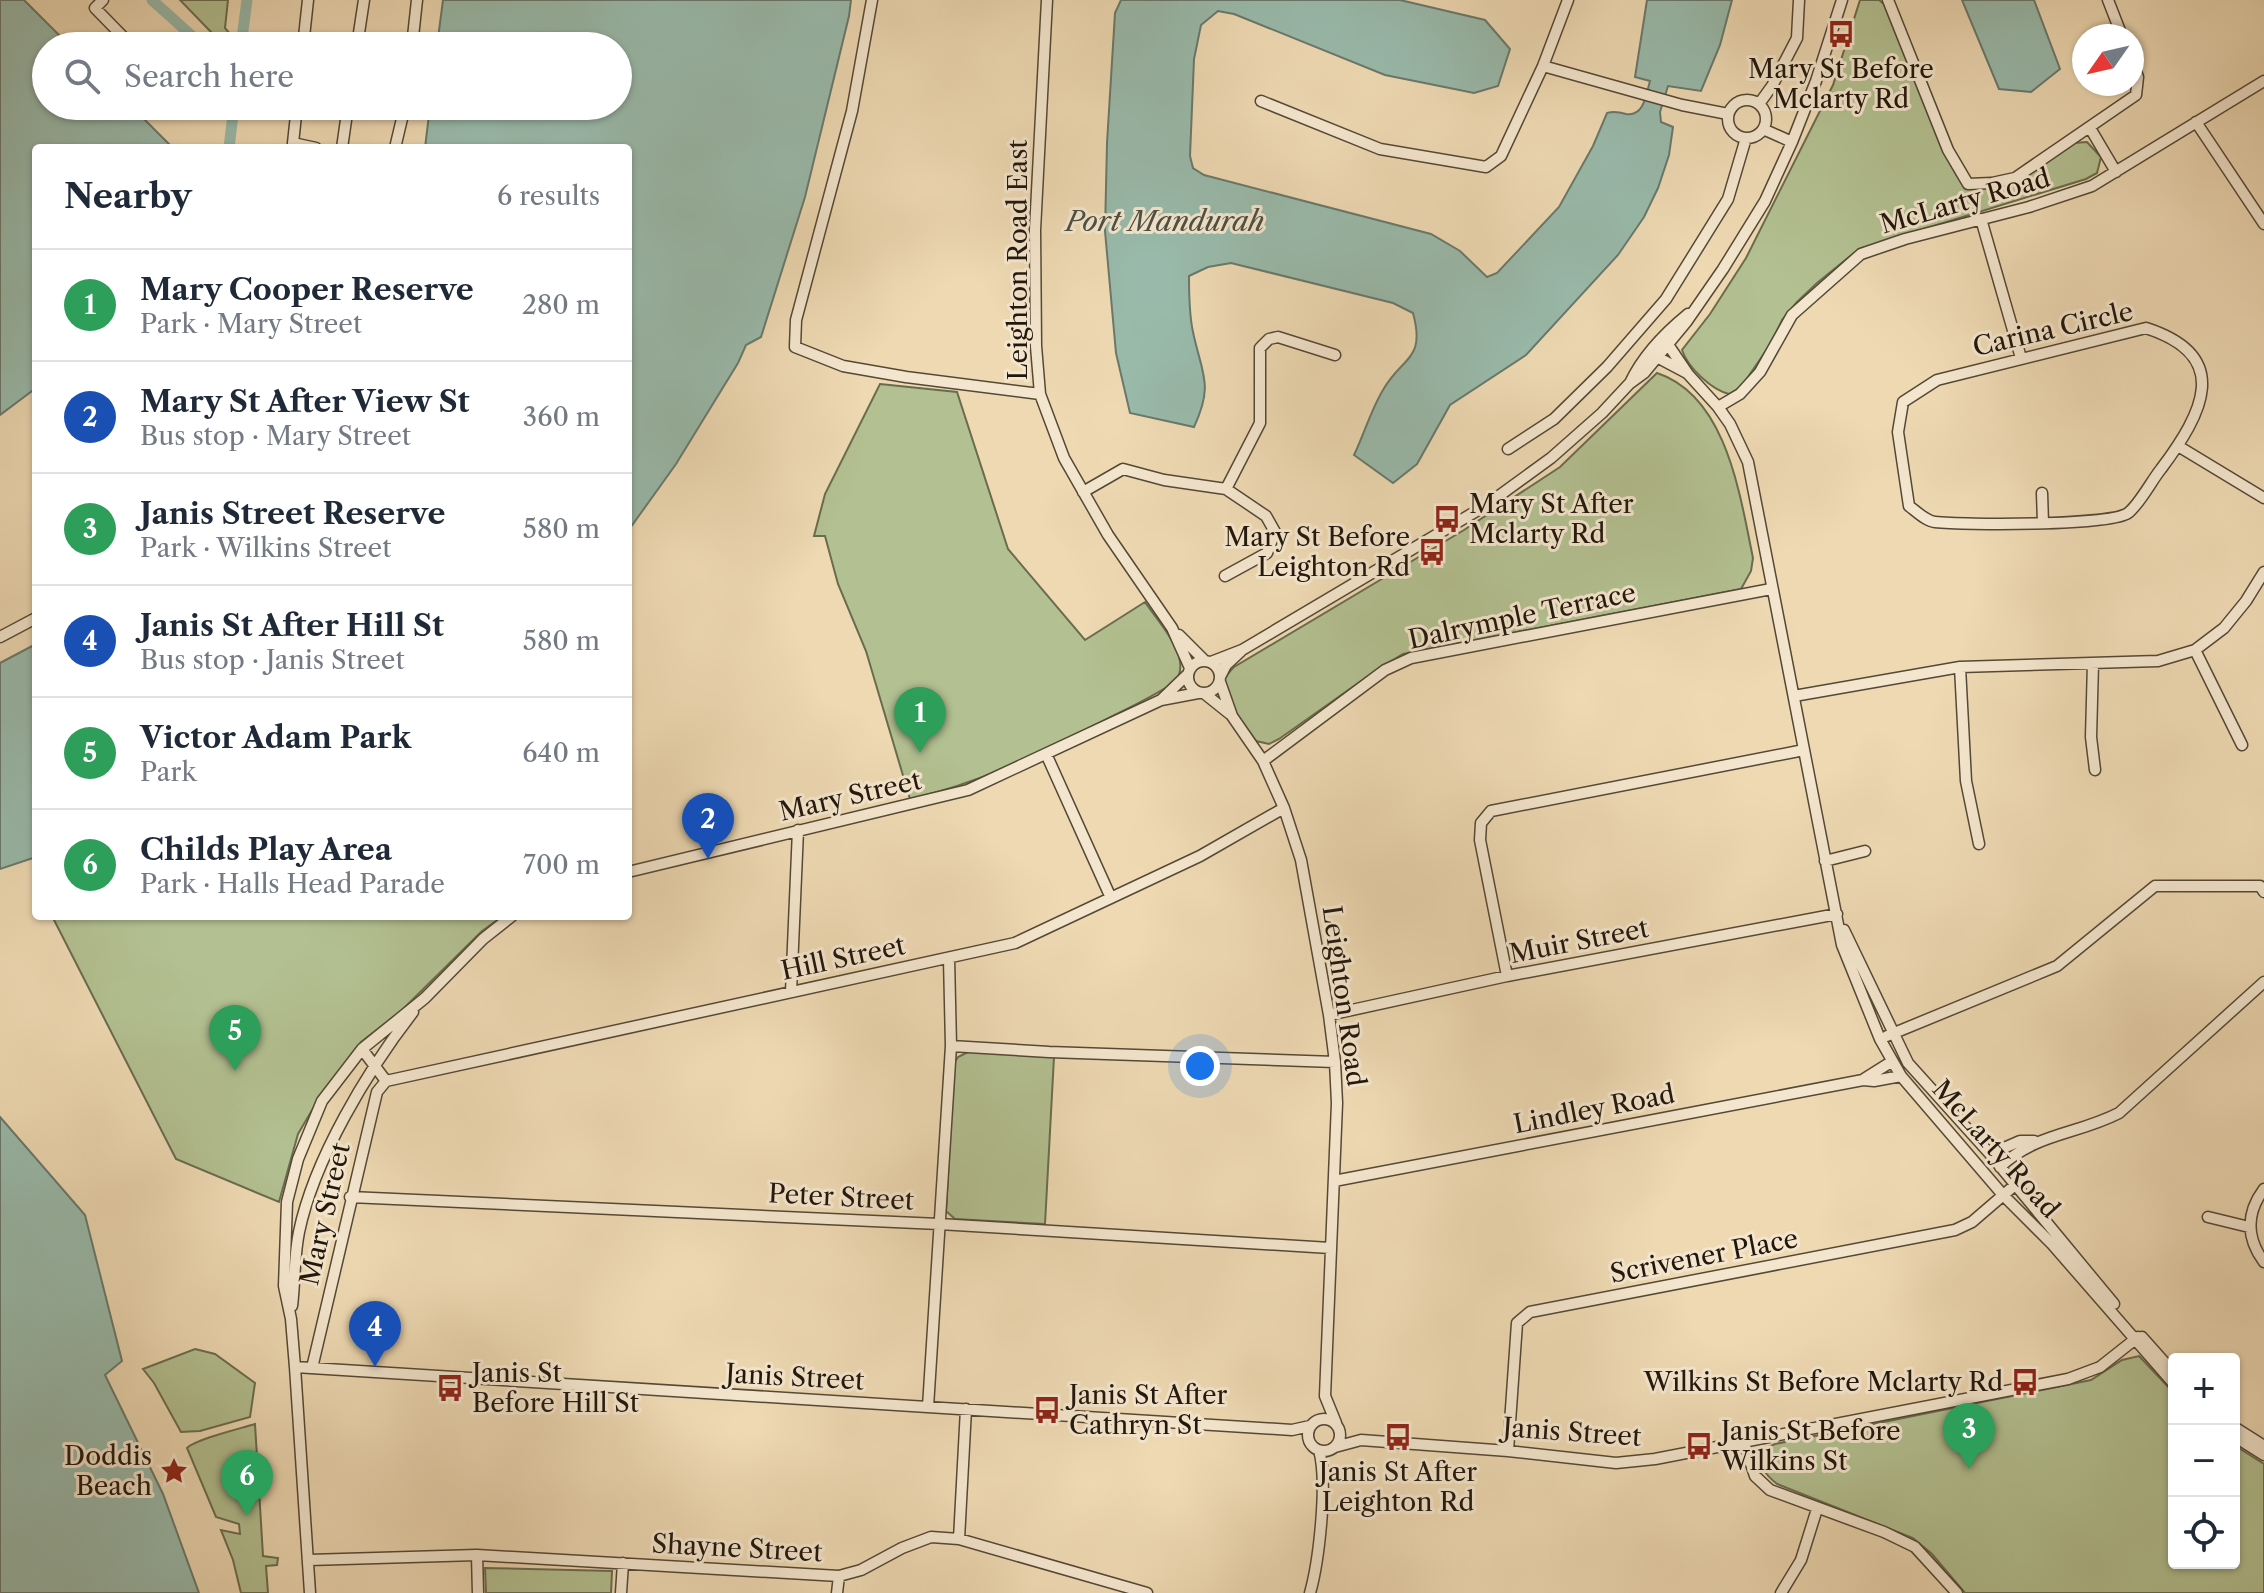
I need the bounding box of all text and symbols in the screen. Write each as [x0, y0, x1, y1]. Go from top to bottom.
bus stop icon: Mary St Before Mclarty Rd [1826, 19, 1856, 49]
north arrow [2072, 24, 2144, 96]
search box [32, 32, 632, 120]
place label: Mary St Before Mclarty Rd [1748, 53, 1934, 115]
icon: search [60, 54, 104, 98]
text: Search here [124, 58, 294, 95]
street label: Leighton Road East [1002, 139, 1034, 381]
street label: McLarty Road [1876, 161, 2054, 241]
text: Nearby [64, 175, 192, 217]
text: 6 results [497, 180, 600, 212]
water label: Port Mandurah [1063, 204, 1265, 238]
text: Mary Cooper Reserve [140, 271, 474, 308]
text: 1 [84, 289, 96, 321]
text: 280 m [522, 289, 600, 321]
street label: Carina Circle [1970, 295, 2136, 363]
text: Park · Mary Street [140, 308, 362, 340]
text: Mary St After View St [140, 383, 470, 420]
text: 2 [82, 401, 98, 433]
text: 360 m [523, 401, 600, 433]
text: Bus stop · Mary Street [140, 420, 411, 452]
place label: Mary St After Mclarty Rd [1469, 488, 1634, 550]
text: Janis Street Reserve [140, 495, 445, 532]
bus stop icon: Mary St After Mclarty Rd [1432, 504, 1462, 534]
text: 3 [83, 513, 97, 545]
text: 580 m [523, 513, 600, 545]
place label: Mary St Before Leighton Rd [1224, 521, 1410, 583]
text: Park · Wilkins Street [140, 532, 391, 564]
bus stop icon: Mary St Before Leighton Rd [1417, 537, 1447, 567]
street label: Dalrymple Terrace [1405, 576, 1639, 656]
text: Janis St After Hill St [140, 607, 444, 644]
text: 4 [82, 625, 98, 657]
text: 580 m [523, 625, 600, 657]
text: Bus stop · Janis Street [140, 644, 405, 676]
pin: 1 [894, 687, 946, 753]
text: Victor Adam Park [140, 719, 411, 756]
text: 5 [83, 737, 97, 769]
text: 640 m [522, 737, 600, 769]
text: Park [140, 756, 197, 788]
street label: Mary Street [776, 764, 925, 828]
pin: 2 [682, 793, 734, 859]
text: Childs Play Area [140, 831, 392, 868]
text: 6 [82, 849, 98, 881]
text: 700 m [523, 849, 600, 881]
text: Park · Halls Head Parade [140, 868, 445, 900]
street label: Leighton Road [1315, 904, 1373, 1089]
street label: Muir Street [1507, 912, 1652, 970]
street label: Hill Street [778, 929, 909, 987]
pin: 5 [209, 1005, 261, 1071]
your location [1180, 1046, 1220, 1086]
street label: McLarty Road [1926, 1073, 2067, 1225]
street label: Lindley Road [1511, 1078, 1678, 1140]
street label: Mary Street [293, 1139, 357, 1288]
street label: Peter Street [767, 1177, 915, 1217]
street label: Scrivener Place [1607, 1222, 1801, 1290]
pin: 4 [349, 1301, 401, 1367]
map controls [2168, 1353, 2240, 1569]
button: + [2168, 1353, 2240, 1425]
place label: Janis St Before Hill St [468, 1357, 640, 1419]
street label: Janis Street [721, 1357, 866, 1397]
place label: Wilkins St Before Mclarty Rd [1643, 1366, 2003, 1398]
bus stop icon: Wilkins St Before Mclarty Rd [2010, 1367, 2040, 1397]
bus stop icon: Janis St Before Hill St [435, 1373, 465, 1403]
place label: Janis St After Cathryn St [1065, 1379, 1227, 1441]
bus stop icon: Janis St After Cathryn St [1032, 1395, 1062, 1425]
pin: 3 [1943, 1403, 1995, 1469]
street label: Janis Street [1498, 1411, 1643, 1453]
place label: Janis St Before Wilkins St [1717, 1415, 1901, 1477]
bus stop icon: Janis St After Leighton Rd [1383, 1422, 1413, 1452]
button: − [2168, 1425, 2240, 1497]
bus stop icon: Janis St Before Wilkins St [1684, 1431, 1714, 1461]
place label: Doddis Beach [64, 1440, 152, 1502]
pin: 6 [221, 1450, 273, 1516]
place icon: Doddis Beach [159, 1456, 189, 1486]
place label: Janis St After Leighton Rd [1315, 1456, 1477, 1518]
button: locate [2168, 1497, 2240, 1569]
street label: Shayne Street [651, 1528, 824, 1568]

